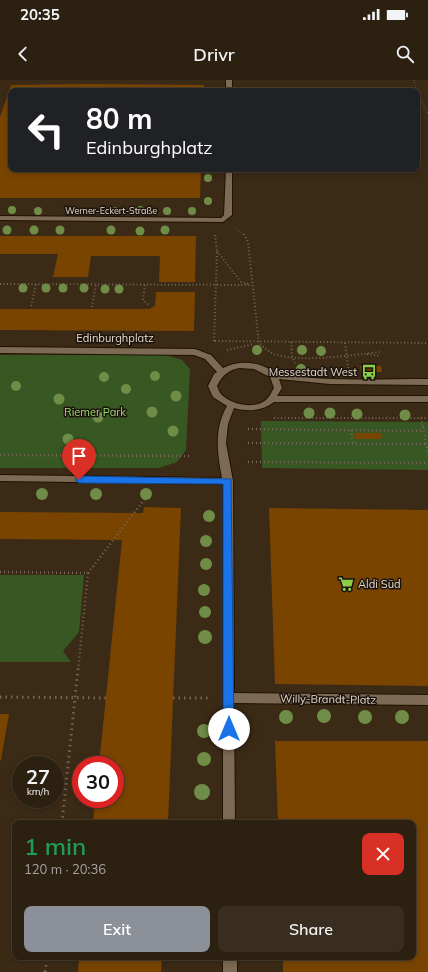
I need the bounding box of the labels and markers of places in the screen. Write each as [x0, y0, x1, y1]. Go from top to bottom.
bus stop icon: Messestadt West [360, 363, 378, 381]
place label: Messestadt West [269, 365, 357, 379]
pin [62, 439, 96, 480]
supermarket icon: Aldi Süd [337, 575, 355, 593]
place label: Aldi Süd [358, 577, 401, 591]

